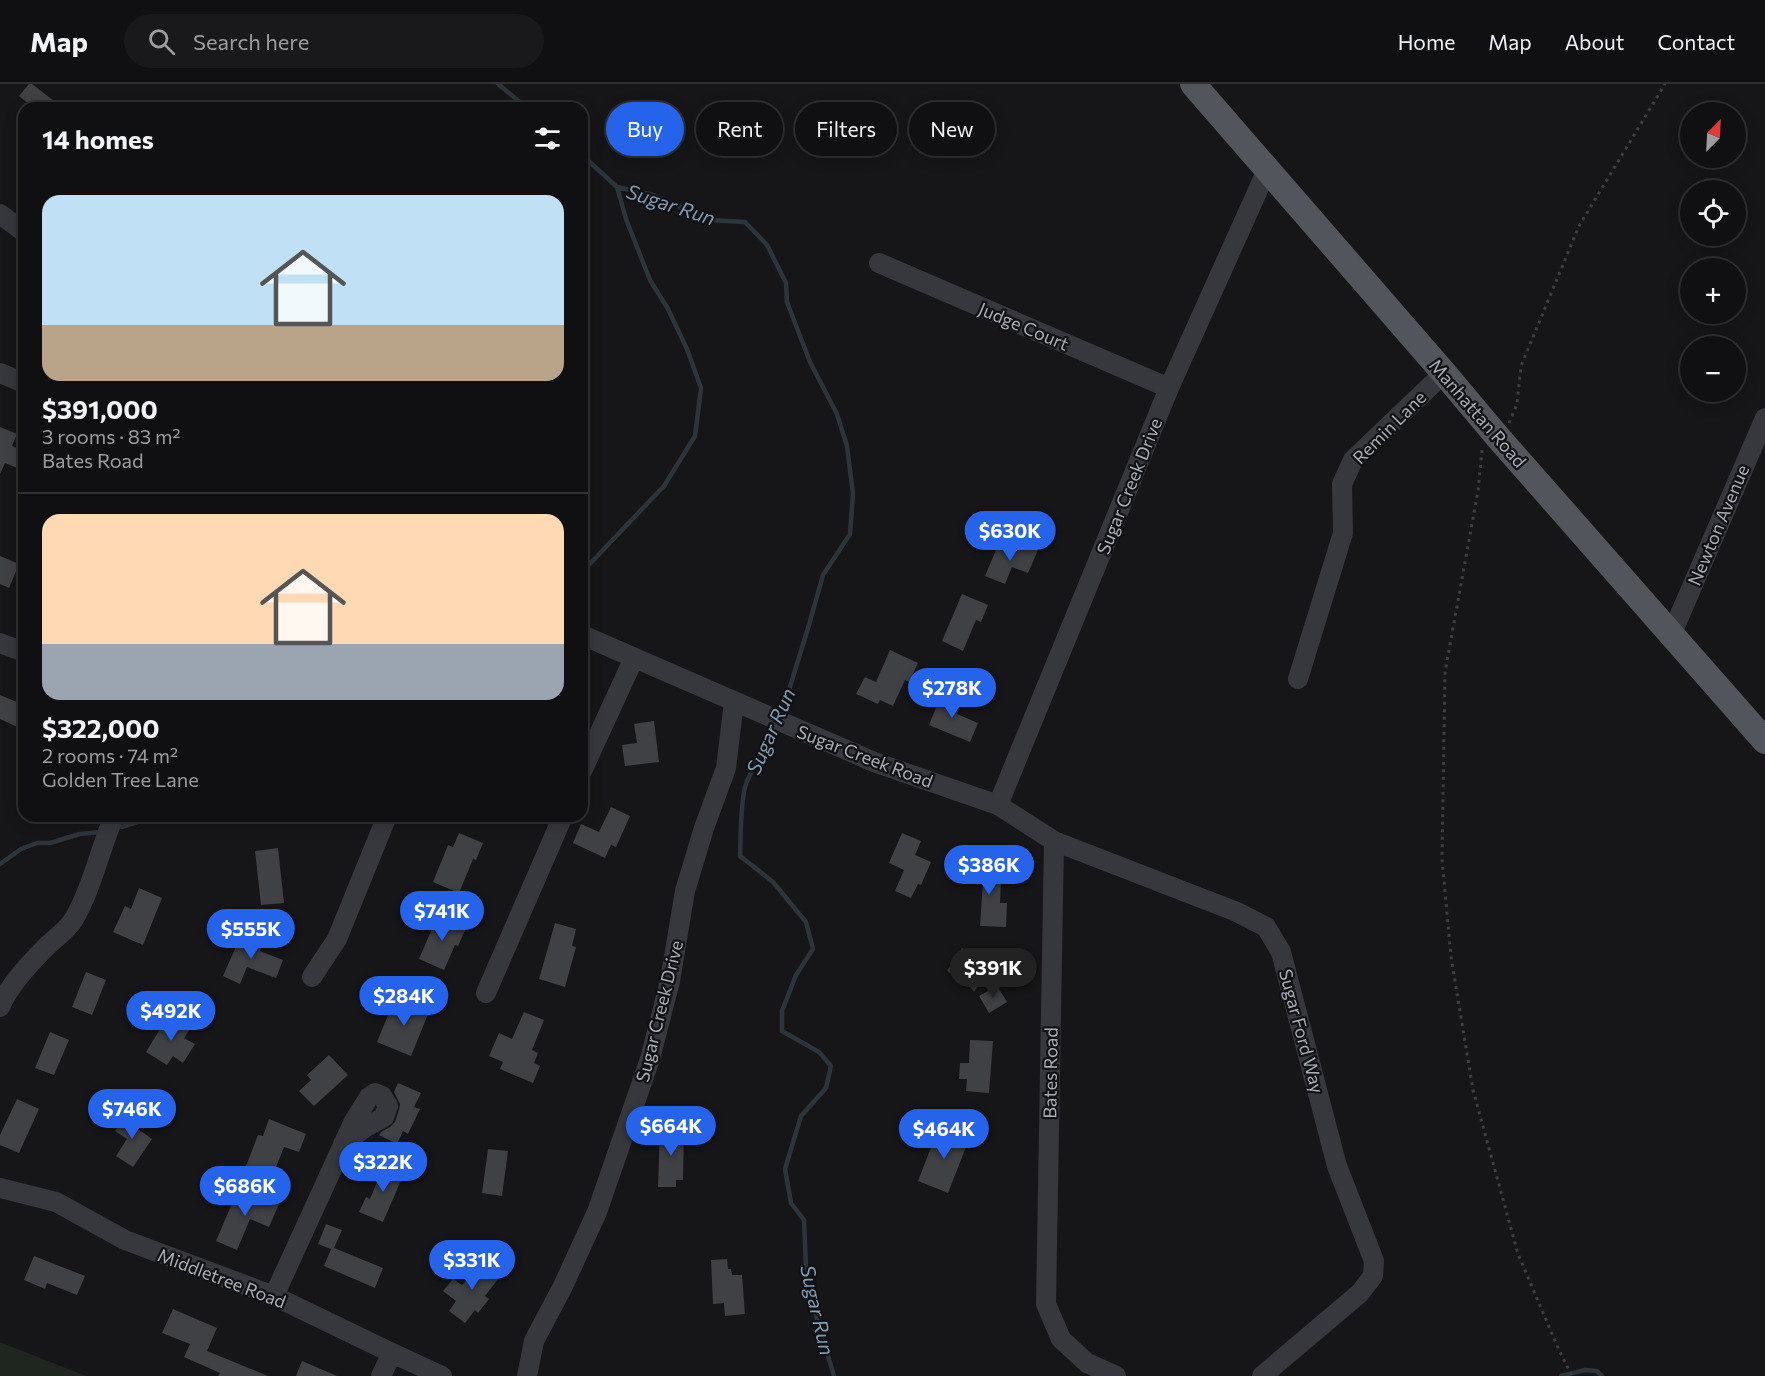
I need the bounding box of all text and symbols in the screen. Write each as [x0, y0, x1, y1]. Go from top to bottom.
search box [124, 14, 544, 68]
text: Map [30, 24, 88, 58]
icon: search [145, 25, 178, 58]
text: Search here [193, 28, 309, 55]
text: Home [1398, 29, 1455, 54]
text: Map [1488, 29, 1532, 54]
text: About [1565, 29, 1624, 54]
text: Contact [1657, 29, 1735, 54]
chip: Buy [606, 102, 684, 156]
chip: Rent [696, 102, 783, 156]
chip: Filters [795, 102, 897, 156]
chip: New [909, 102, 995, 156]
north arrow [1680, 102, 1746, 168]
map controls [1680, 102, 1746, 402]
icon: filters [531, 122, 564, 155]
text: 14 homes [42, 123, 154, 154]
water label: Sugar Run [624, 178, 718, 230]
button: locate [1680, 180, 1746, 246]
icon: home [249, 234, 357, 342]
button: + [1680, 258, 1746, 324]
street label: Judge Court [976, 297, 1072, 355]
button: − [1680, 336, 1746, 402]
street label: Manhattan Road [1425, 354, 1531, 472]
street label: Remin Lane [1348, 386, 1430, 468]
text: $391,000 [42, 393, 158, 424]
street label: Sugar Creek Drive [1092, 415, 1166, 557]
text: 3 rooms · 83 m² [42, 424, 181, 448]
text: Bates Road [42, 448, 144, 472]
street label: Newton Avenue [1683, 461, 1753, 589]
pin: $630K [968, 511, 1052, 562]
text: $630K [979, 518, 1041, 542]
icon: home [249, 553, 357, 661]
pin: $278K [910, 668, 994, 719]
text: $278K [922, 675, 982, 699]
water label: Sugar Run [740, 684, 800, 778]
text: $322,000 [42, 712, 159, 743]
street label: Sugar Creek Road [794, 720, 936, 792]
text: 2 rooms · 74 m² [42, 743, 178, 767]
text: Golden Tree Lane [42, 767, 199, 791]
pin: $386K [947, 845, 1031, 896]
text: $386K [958, 852, 1020, 876]
pin: $741K [400, 891, 484, 942]
text: $741K [414, 898, 470, 922]
pin: $555K [209, 909, 293, 960]
text: $555K [221, 916, 281, 940]
street label: Sugar Creek Drive [631, 938, 687, 1084]
pin: $391K [951, 948, 1035, 999]
text: $391K [964, 955, 1022, 979]
street label: Sugar Ford Way [1275, 967, 1329, 1095]
pin: $284K [362, 976, 446, 1027]
text: $284K [373, 983, 435, 1007]
pin: $492K [129, 991, 213, 1042]
text: $492K [140, 998, 202, 1022]
street label: Bates Road [1038, 1027, 1062, 1119]
pin: $746K [90, 1089, 174, 1140]
text: $746K [102, 1096, 162, 1120]
pin: $664K [629, 1106, 713, 1157]
pin: $464K [902, 1109, 986, 1160]
text: $664K [640, 1113, 702, 1137]
text: $464K [913, 1116, 975, 1140]
pin: $322K [341, 1142, 425, 1193]
text: $322K [353, 1149, 413, 1173]
pin: $686K [203, 1166, 287, 1217]
text: $686K [214, 1173, 276, 1197]
pin: $331K [430, 1240, 514, 1291]
street label: Middletree Road [155, 1243, 289, 1313]
text: $331K [443, 1247, 501, 1271]
water label: Sugar Run [796, 1263, 840, 1357]

